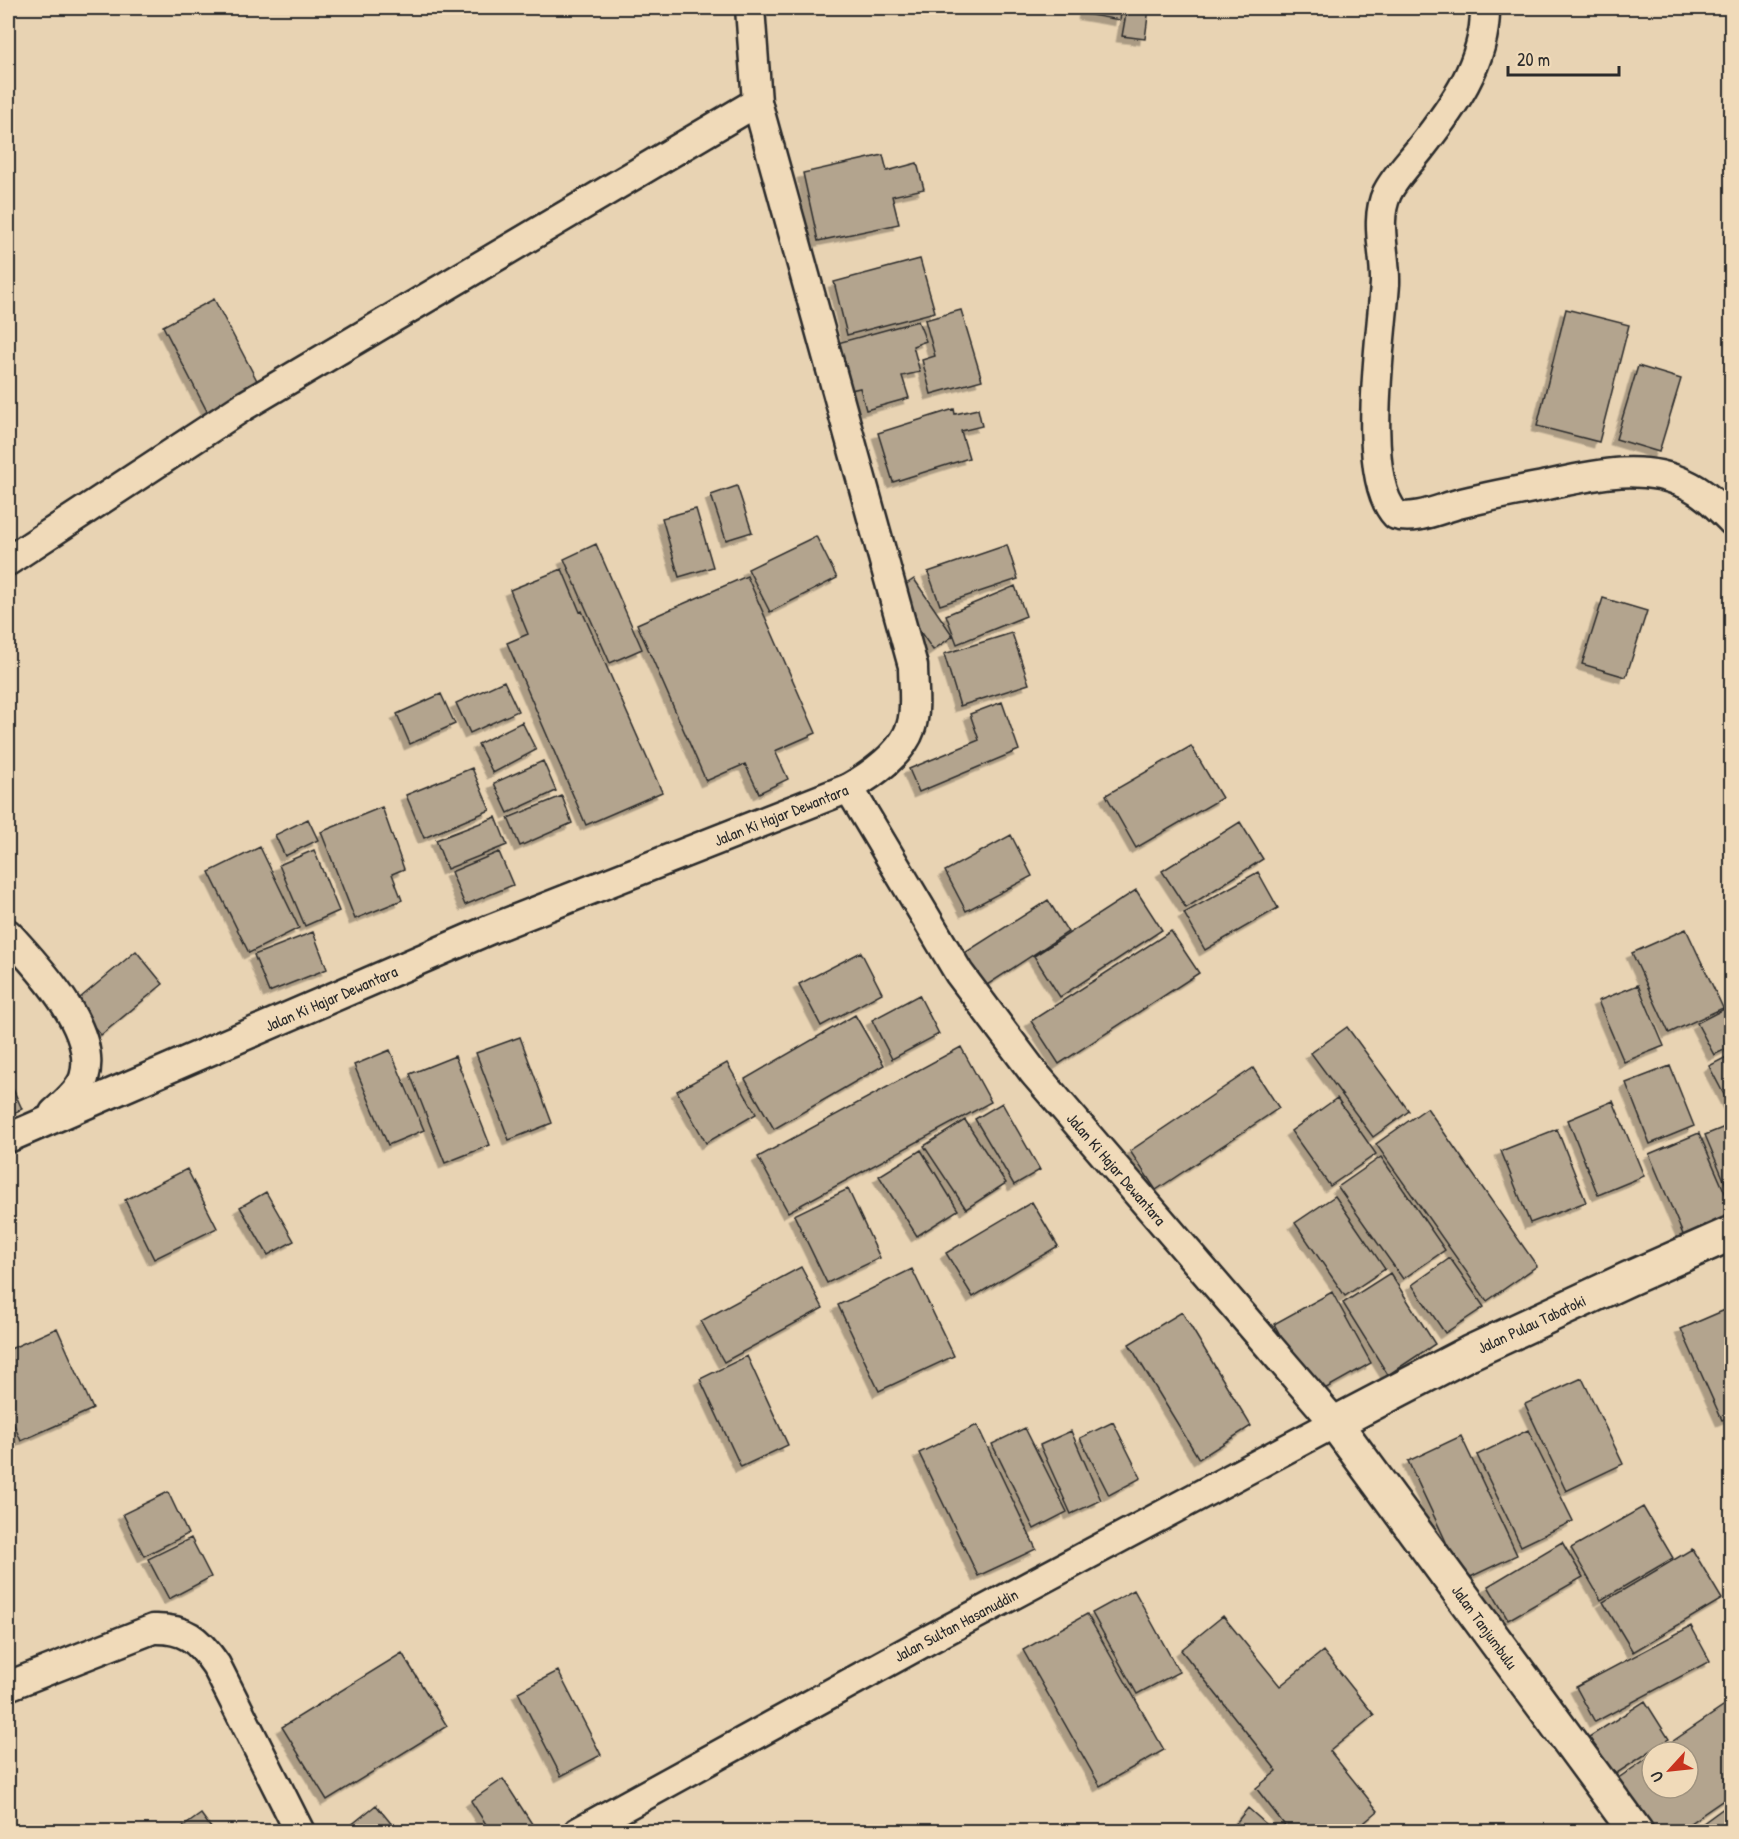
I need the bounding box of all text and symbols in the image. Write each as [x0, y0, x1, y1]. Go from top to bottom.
scale bar [1508, 39, 1619, 77]
text: 20 m [1517, 47, 1550, 72]
street label: Jalan Ki Hajar Dewantara [711, 778, 851, 851]
street label: Jalan Ki Hajar Dewantara [261, 960, 401, 1037]
street label: Jalan Ki Hajar Dewantara [1062, 1108, 1171, 1230]
street label: Jalan Pulau Tabatoki [1474, 1289, 1589, 1359]
street label: Jalan Tanjumbulu [1447, 1580, 1523, 1674]
street label: Jalan Sultan Hasanuddin [890, 1583, 1022, 1667]
north arrow [1640, 1740, 1700, 1800]
text: U [1645, 1768, 1668, 1786]

